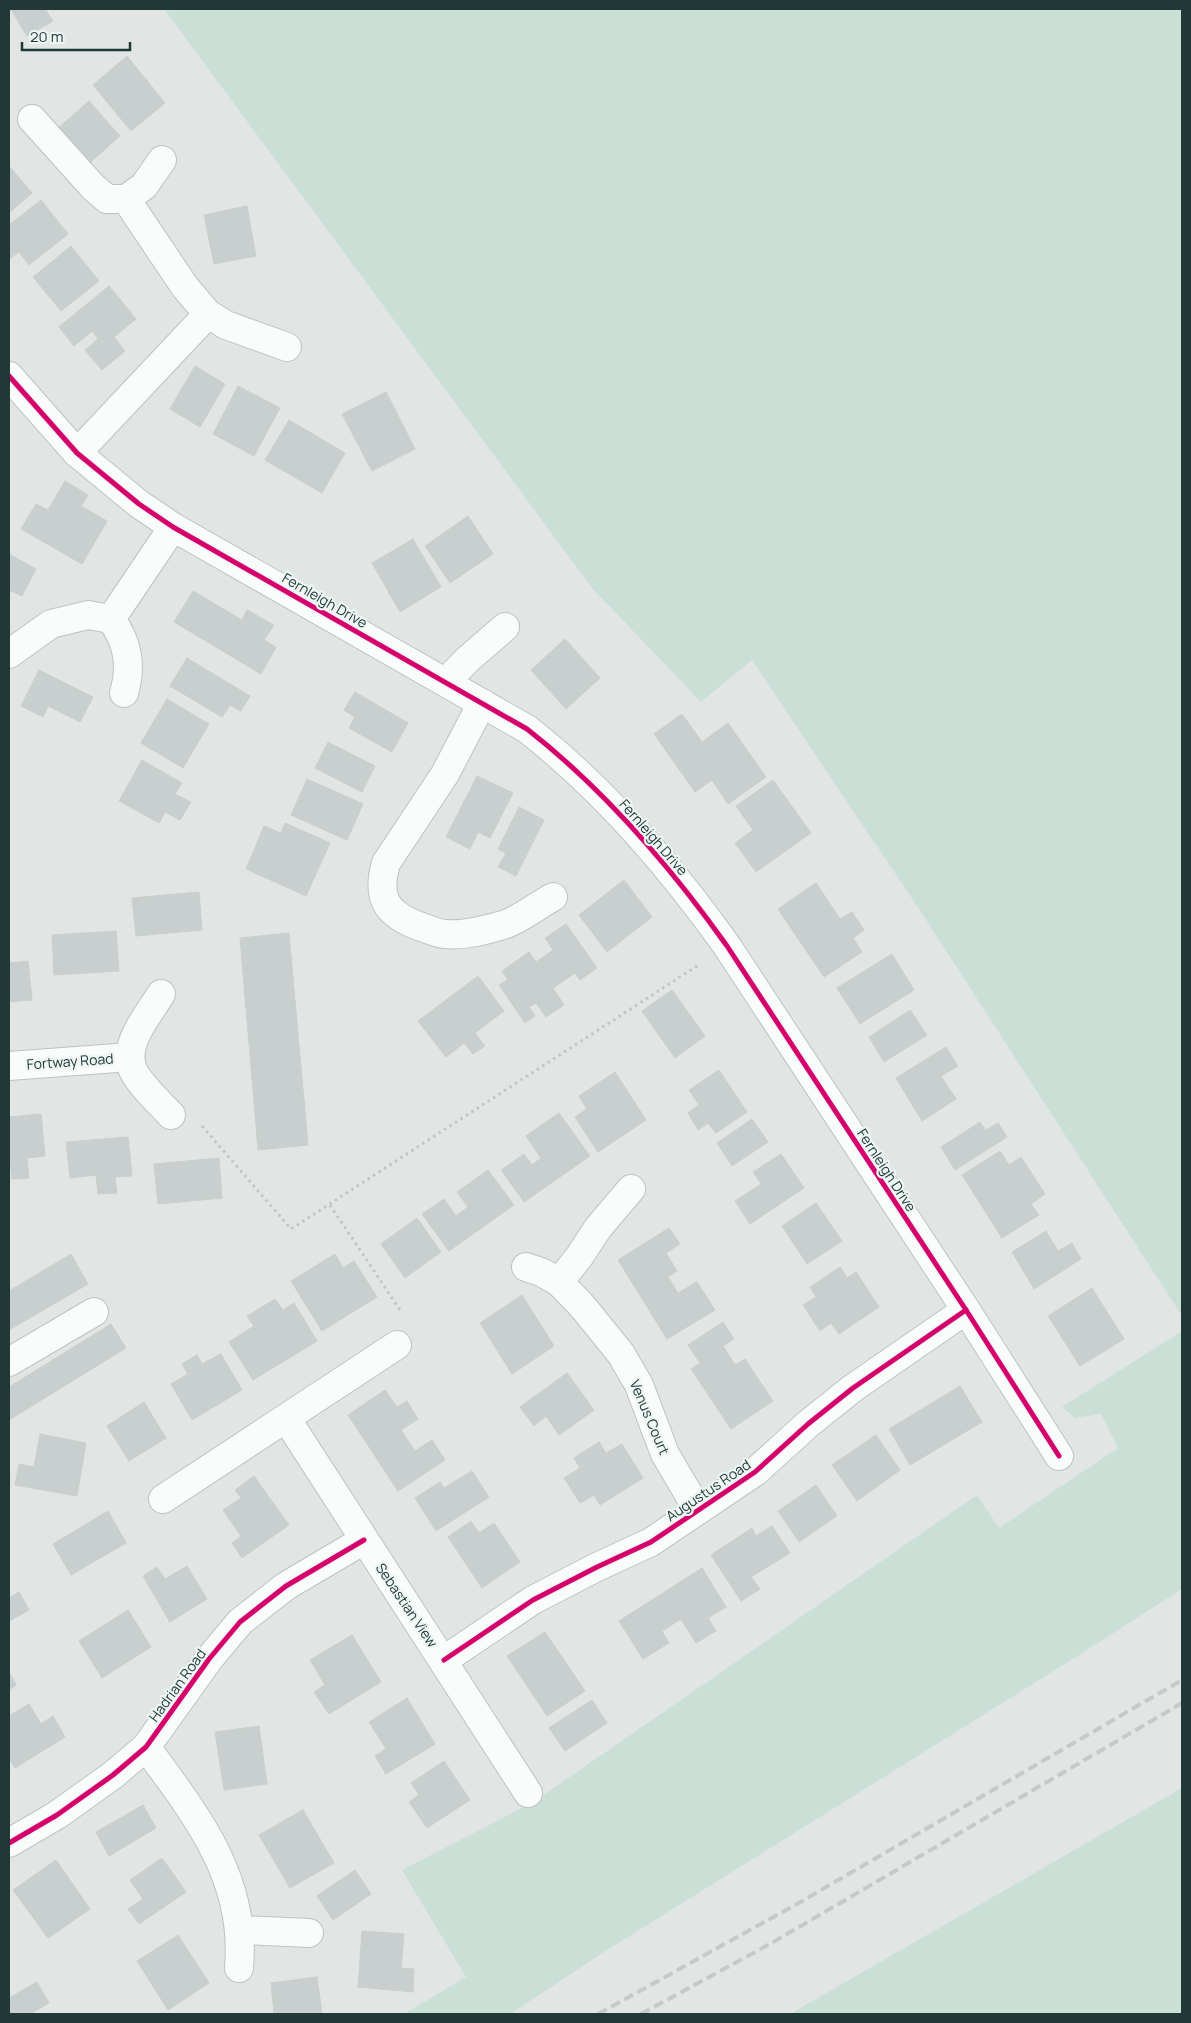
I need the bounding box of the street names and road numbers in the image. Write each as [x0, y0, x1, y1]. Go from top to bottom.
street label: Fernleigh Drive [279, 568, 371, 632]
street label: Fernleigh Drive [616, 795, 692, 879]
street label: Fortway Road [26, 1048, 114, 1074]
street label: Fernleigh Drive [853, 1125, 921, 1215]
street label: Venus Court [626, 1377, 674, 1458]
street label: Augustus Road [662, 1455, 754, 1525]
street label: Sebastian View [372, 1559, 442, 1651]
street label: Hadrian Road [144, 1645, 210, 1725]

